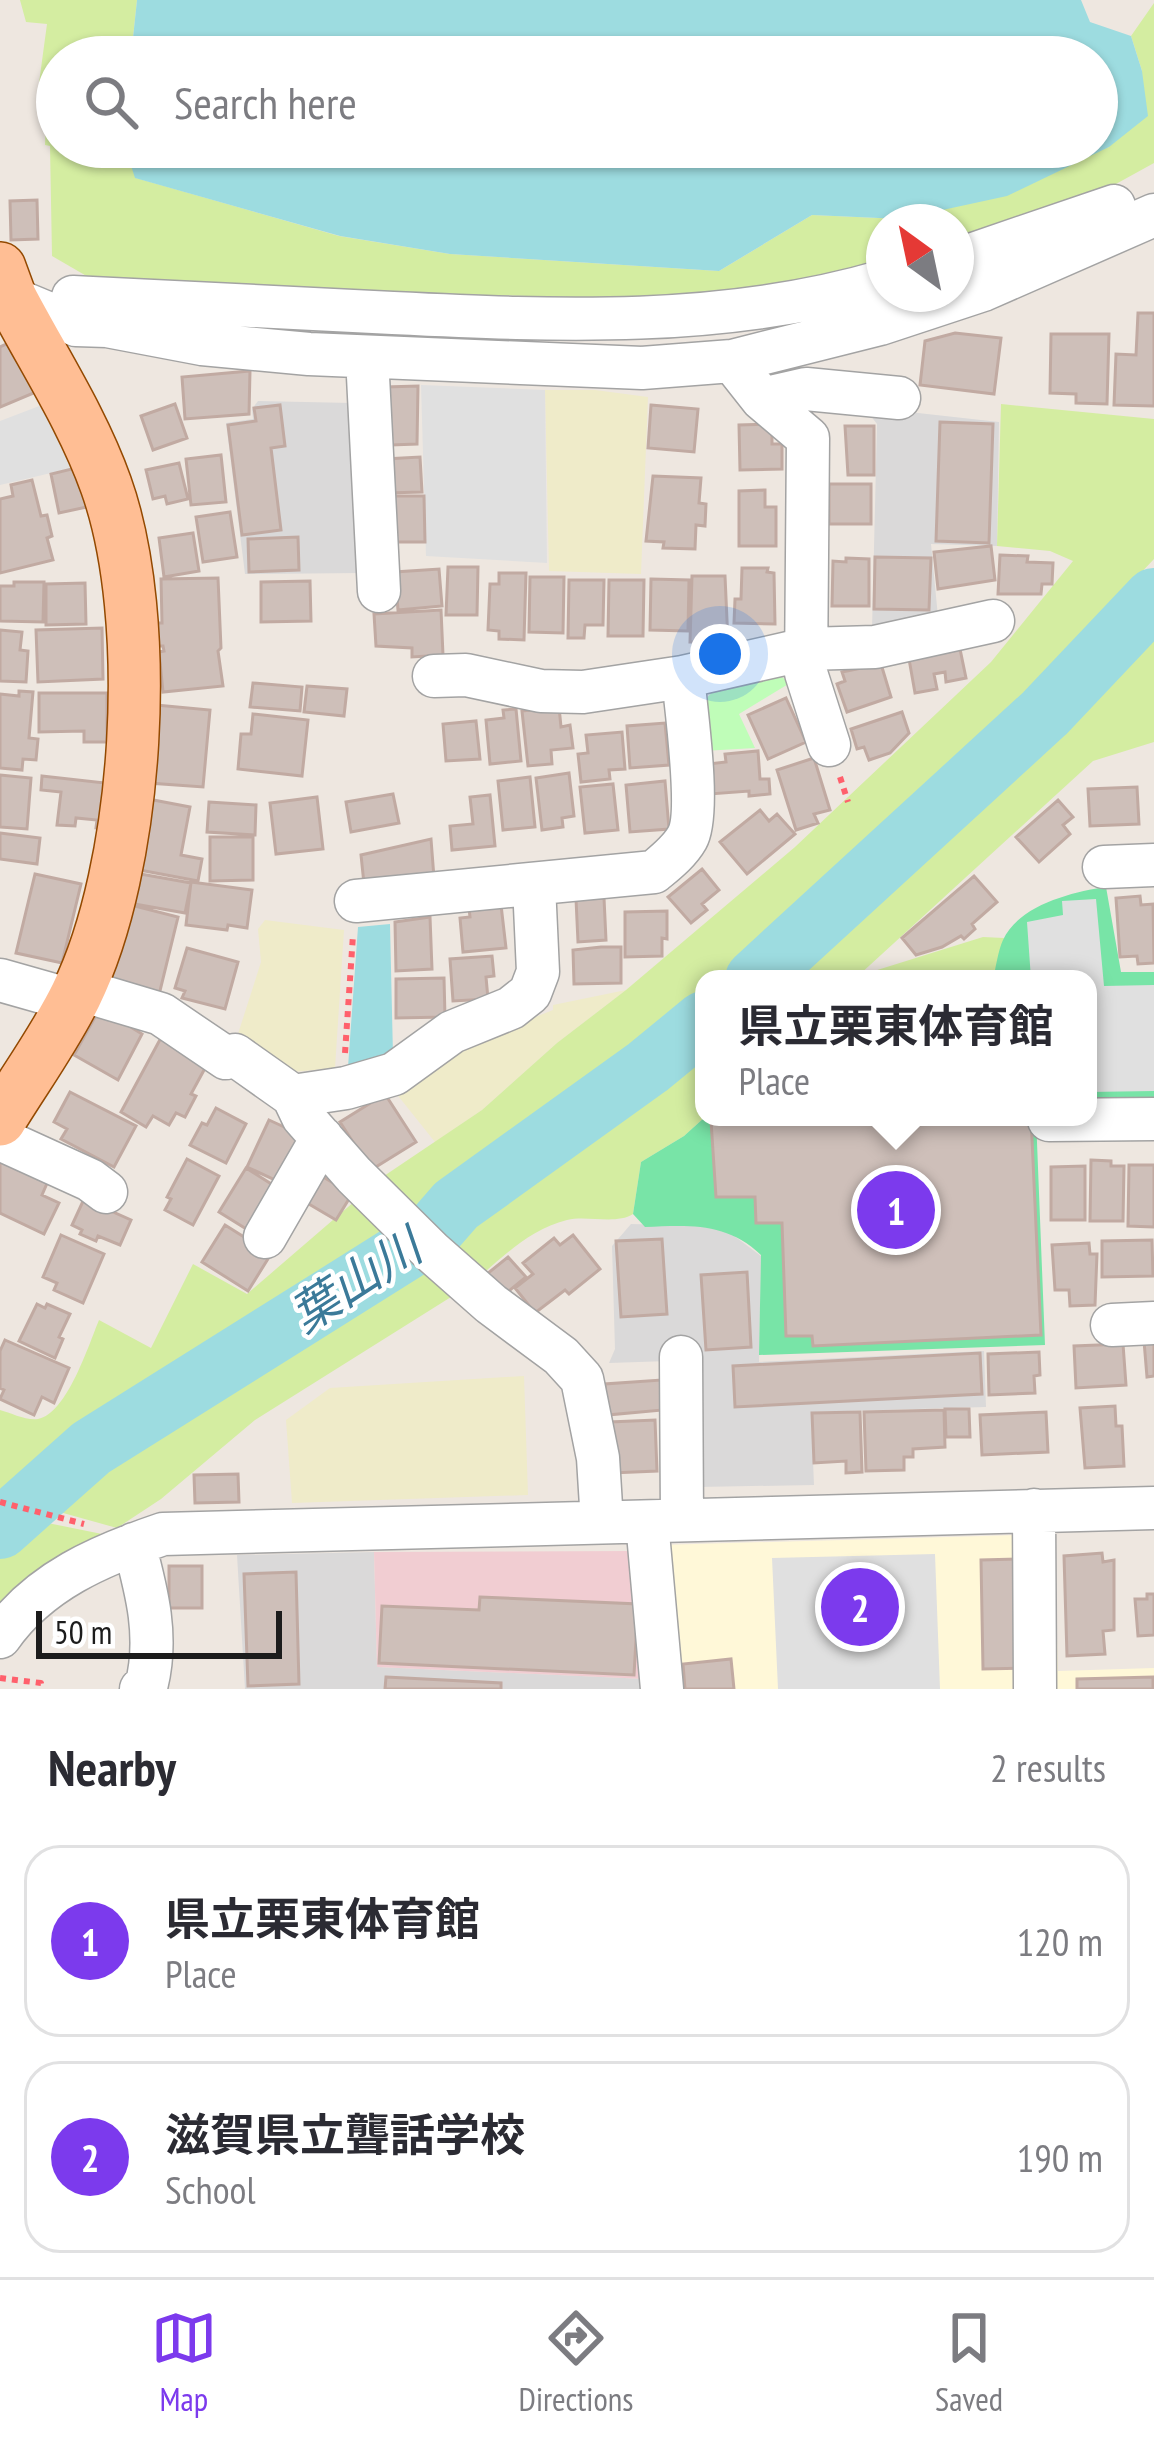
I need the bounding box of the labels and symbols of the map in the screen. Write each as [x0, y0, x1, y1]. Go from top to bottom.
north arrow [866, 204, 974, 312]
your location [690, 624, 750, 684]
pin: 1 [857, 1165, 935, 1255]
water label: 葉山川 [278, 1212, 436, 1345]
pin: 2 [821, 1562, 899, 1652]
scale bar [36, 1605, 282, 1658]

